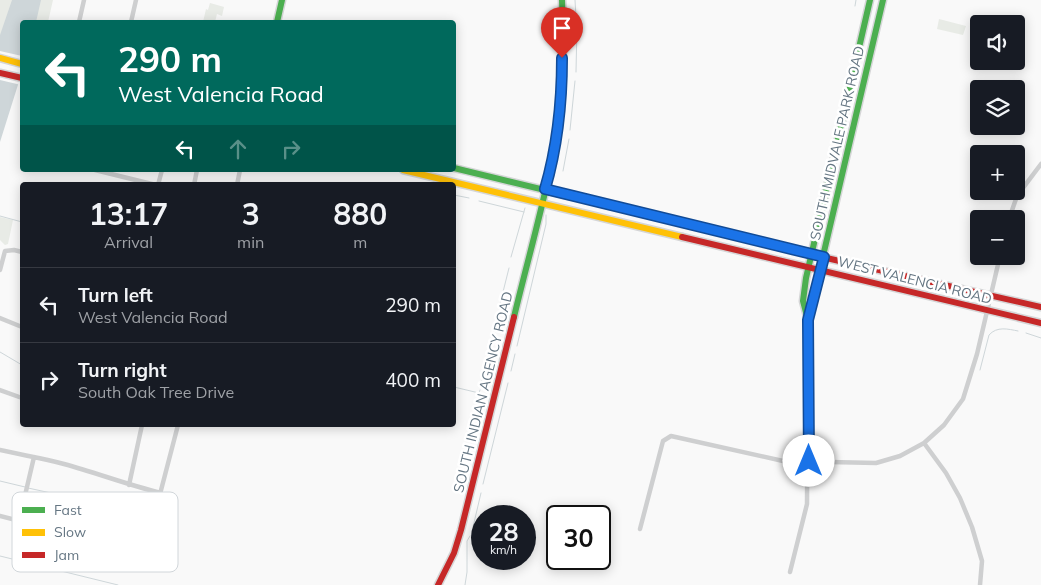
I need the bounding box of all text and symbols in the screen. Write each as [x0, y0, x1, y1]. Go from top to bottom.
pin [541, 7, 583, 58]
icon: arrive [548, 14, 576, 42]
map controls [970, 15, 1025, 265]
button: sound [970, 15, 1025, 70]
text: 290 m [118, 37, 222, 81]
icon: left [35, 40, 100, 105]
street label: SOUTH MIDVALE PARK ROAD [806, 44, 868, 242]
text: West Valencia Road [118, 80, 324, 108]
button: layers [970, 80, 1025, 135]
icon: left [171, 135, 199, 163]
icon: ahead [224, 135, 252, 163]
icon: right [277, 135, 305, 163]
button: + [970, 145, 1025, 200]
text: 13:17 [89, 195, 168, 233]
text: 3 [242, 195, 260, 233]
text: 880 [333, 195, 387, 233]
button: − [970, 210, 1025, 265]
text: Arrival [104, 232, 153, 252]
text: min [237, 232, 264, 252]
text: m [353, 232, 367, 252]
street label: WEST VALENCIA ROAD [836, 252, 994, 308]
text: Turn left [78, 283, 153, 307]
street label: SOUTH INDIAN AGENCY ROAD [449, 290, 517, 494]
icon: left [35, 291, 63, 319]
text: 290 m [385, 293, 441, 317]
text: West Valencia Road [78, 307, 228, 327]
text: Turn right [78, 358, 167, 382]
icon: right [35, 366, 63, 394]
text: 400 m [385, 368, 441, 392]
text: South Oak Tree Drive [78, 382, 234, 402]
position arrow [782, 434, 834, 486]
legend [12, 492, 178, 572]
text: Fast [54, 501, 82, 519]
speed limit sign: 30 [546, 505, 611, 570]
text: 28 [488, 516, 519, 547]
text: Slow [54, 523, 86, 541]
text: km/h [490, 542, 517, 557]
text: Jam [54, 546, 79, 564]

